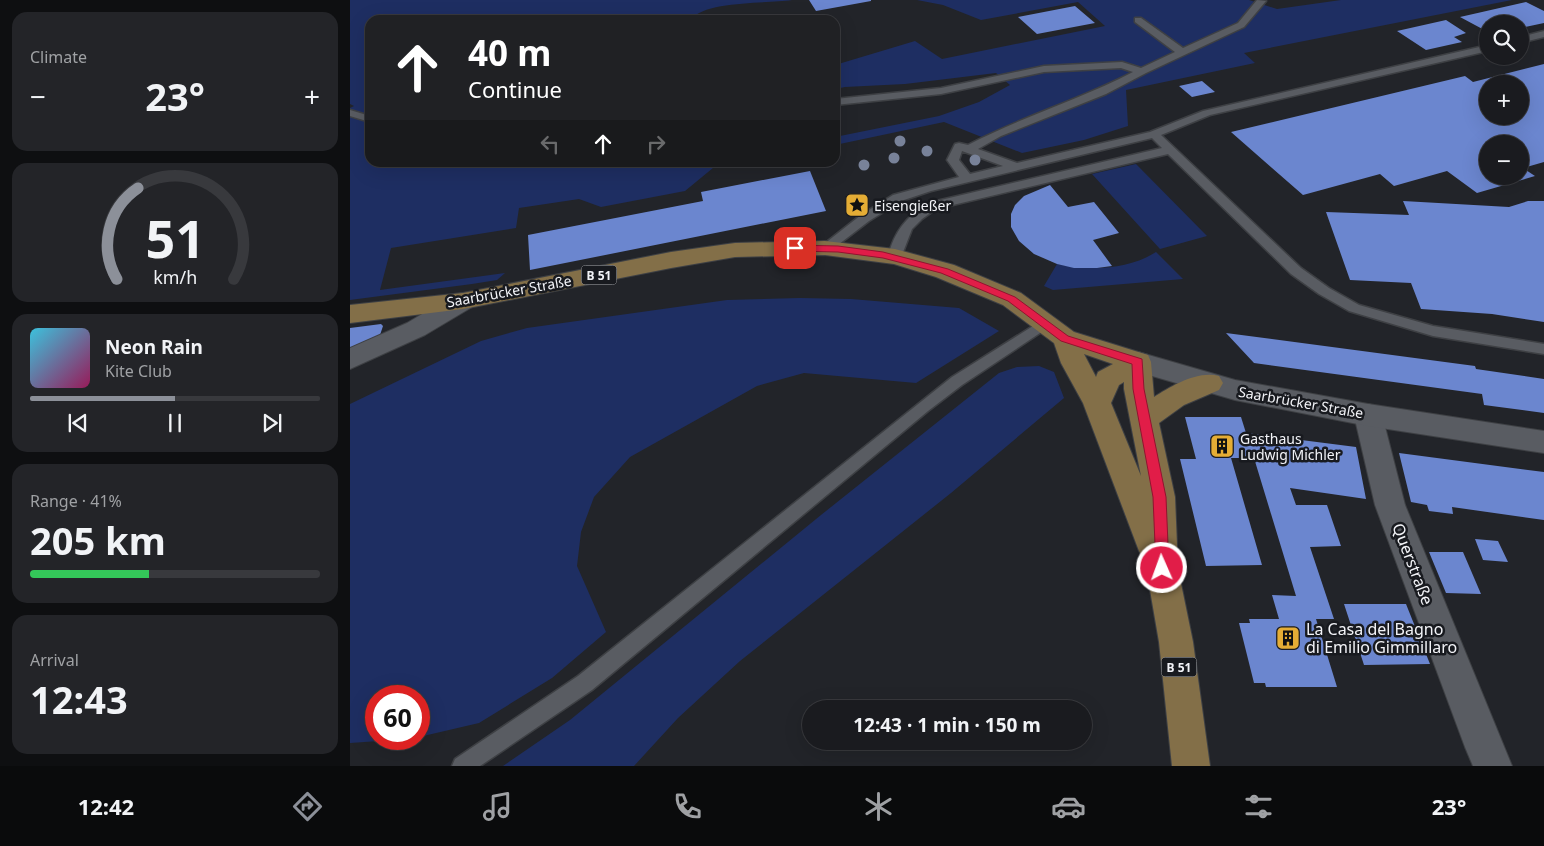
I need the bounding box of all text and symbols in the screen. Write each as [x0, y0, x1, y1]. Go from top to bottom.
map controls [1479, 15, 1529, 185]
button: search [1479, 15, 1529, 65]
text: 40 m [468, 29, 551, 76]
icon: ahead [385, 35, 450, 100]
text: Climate [30, 46, 87, 68]
text: 23° [145, 70, 205, 122]
text: Continue [468, 74, 562, 104]
button: + [1479, 75, 1529, 125]
text: − [30, 77, 46, 115]
text: + [304, 77, 320, 115]
icon: left [536, 130, 564, 158]
icon: ahead [589, 130, 617, 158]
icon: right [642, 130, 670, 158]
button: − [1479, 135, 1529, 185]
place icon: Eisengießer [844, 192, 870, 218]
place label: Eisengießer [874, 196, 951, 215]
text: 51 [145, 202, 205, 273]
pin [774, 227, 816, 269]
icon: arrive [781, 234, 809, 262]
text: km/h [153, 265, 197, 289]
road number: B 51 [582, 266, 616, 284]
street label: Saarbrücker Straße [445, 271, 573, 311]
text: Neon Rain [105, 334, 203, 360]
text: Kite Club [105, 360, 172, 382]
street label: Saarbrücker Straße [1237, 382, 1365, 422]
icon: previous [64, 409, 92, 437]
icon: pause [161, 409, 189, 437]
icon: next [258, 409, 286, 437]
place label: Gasthaus Ludwig Michler [1240, 429, 1341, 464]
building icon: Gasthaus Ludwig Michler [1209, 433, 1235, 459]
text: Range · 41% [30, 490, 122, 512]
text: 205 km [30, 514, 166, 566]
street label: Querstraße [1387, 520, 1439, 608]
position arrow [1135, 541, 1187, 593]
place label: La Casa del Bagno di Emilio Gimmillaro [1306, 618, 1457, 658]
building icon: La Casa del Bagno di Emilio Gimmillaro [1275, 625, 1301, 651]
text: Arrival [30, 649, 79, 671]
road number: B 51 [1162, 658, 1196, 676]
text: 12:43 [30, 673, 128, 725]
speed limit sign: 60 [365, 685, 430, 750]
text: 12:43 · 1 min · 150 m [853, 712, 1041, 738]
icon: directions [290, 789, 325, 824]
icon: music [480, 789, 515, 824]
icon: phone [670, 789, 705, 824]
icon: climate [861, 789, 896, 824]
icon: car [1051, 789, 1086, 824]
icon: filters [1241, 789, 1276, 824]
text: 12:42 [78, 791, 134, 821]
text: 23° [1432, 791, 1466, 821]

